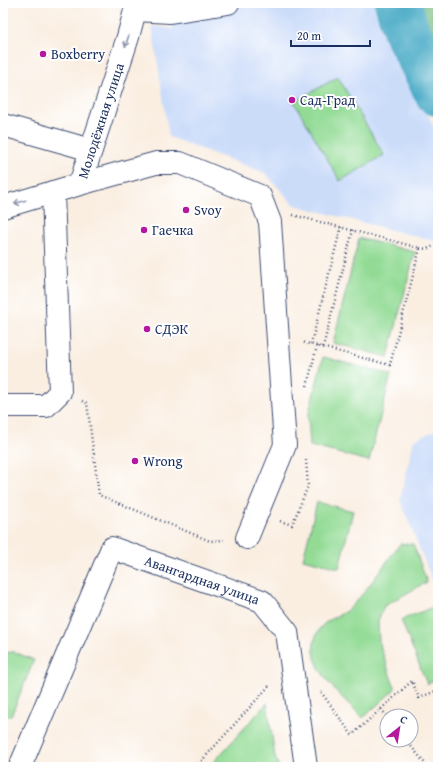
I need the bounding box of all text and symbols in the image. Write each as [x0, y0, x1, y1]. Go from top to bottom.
scale bar [291, 22, 370, 48]
text: 20 m [297, 27, 321, 44]
one-way arrow [123, 34, 130, 47]
place label: Boxberry [51, 44, 105, 64]
marker: Boxberry [38, 49, 48, 59]
street label: Молодёжная улица [73, 60, 129, 181]
place label: Сад-Град [300, 90, 356, 110]
marker: Сад-Град [287, 95, 297, 105]
one-way arrow [13, 199, 26, 206]
place label: Svoy [194, 200, 222, 220]
marker: Svoy [181, 205, 191, 215]
place label: Гаечка [152, 220, 194, 240]
marker: Гаечка [139, 225, 149, 235]
place label: СДЭК [155, 319, 189, 339]
marker: СДЭК [142, 324, 152, 334]
place label: Wrong [143, 451, 182, 471]
marker: Wrong [130, 456, 140, 466]
street label: Авангардная улица [142, 550, 263, 609]
north arrow [379, 708, 419, 748]
text: С [397, 711, 411, 728]

